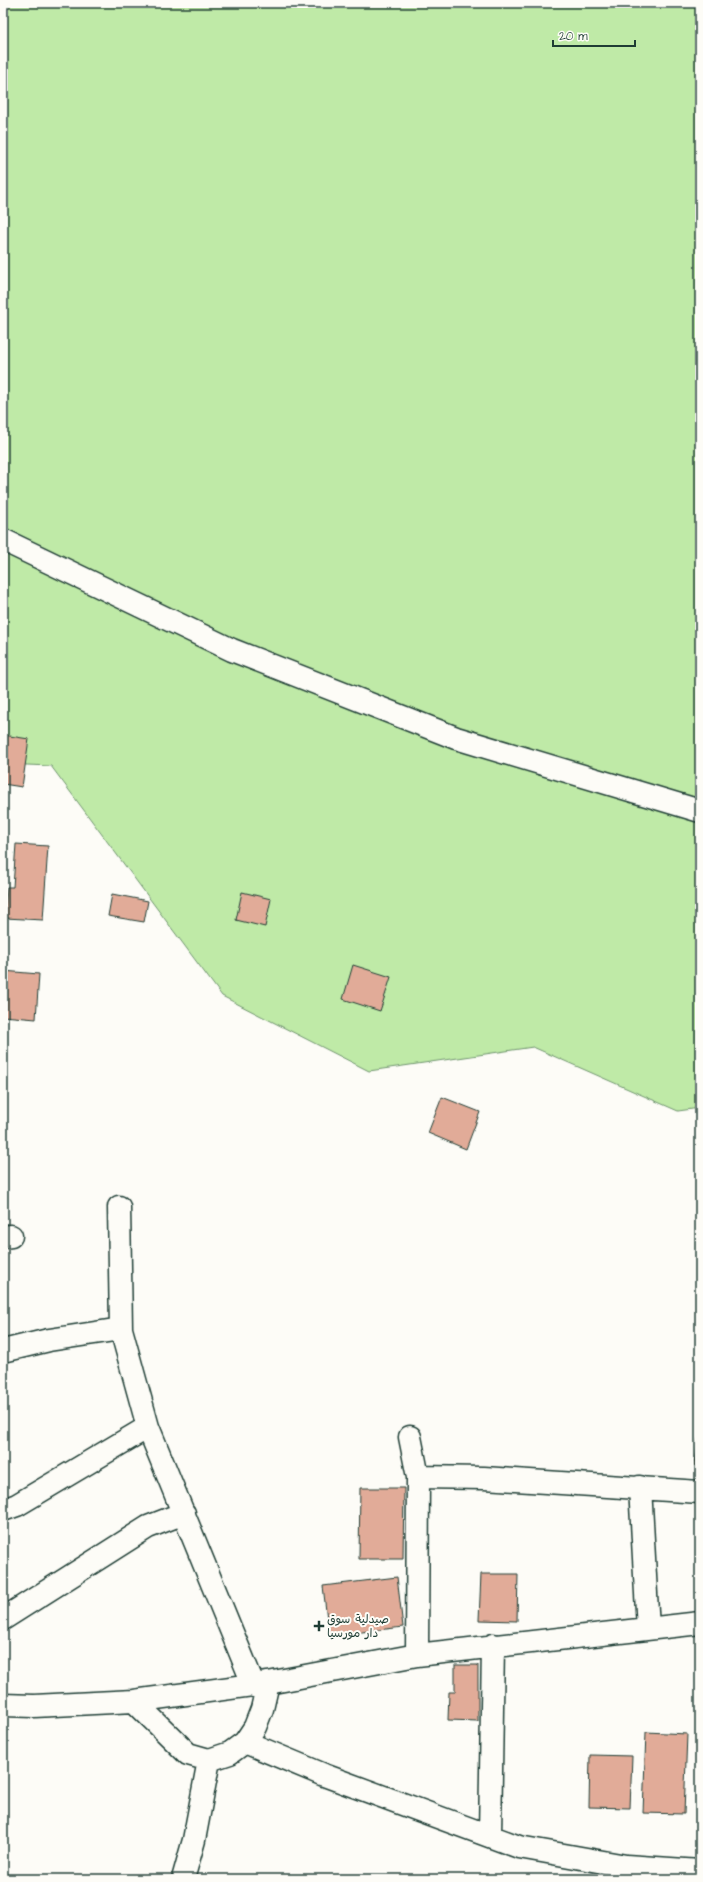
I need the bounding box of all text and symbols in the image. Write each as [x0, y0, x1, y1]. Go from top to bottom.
scale bar [553, 22, 635, 48]
text: 20 m [559, 28, 588, 45]
place label: صيدلية سوق دار مورسيا [327, 1611, 389, 1642]
marker: صيدلية سوق دار مورسيا [314, 1621, 324, 1631]

